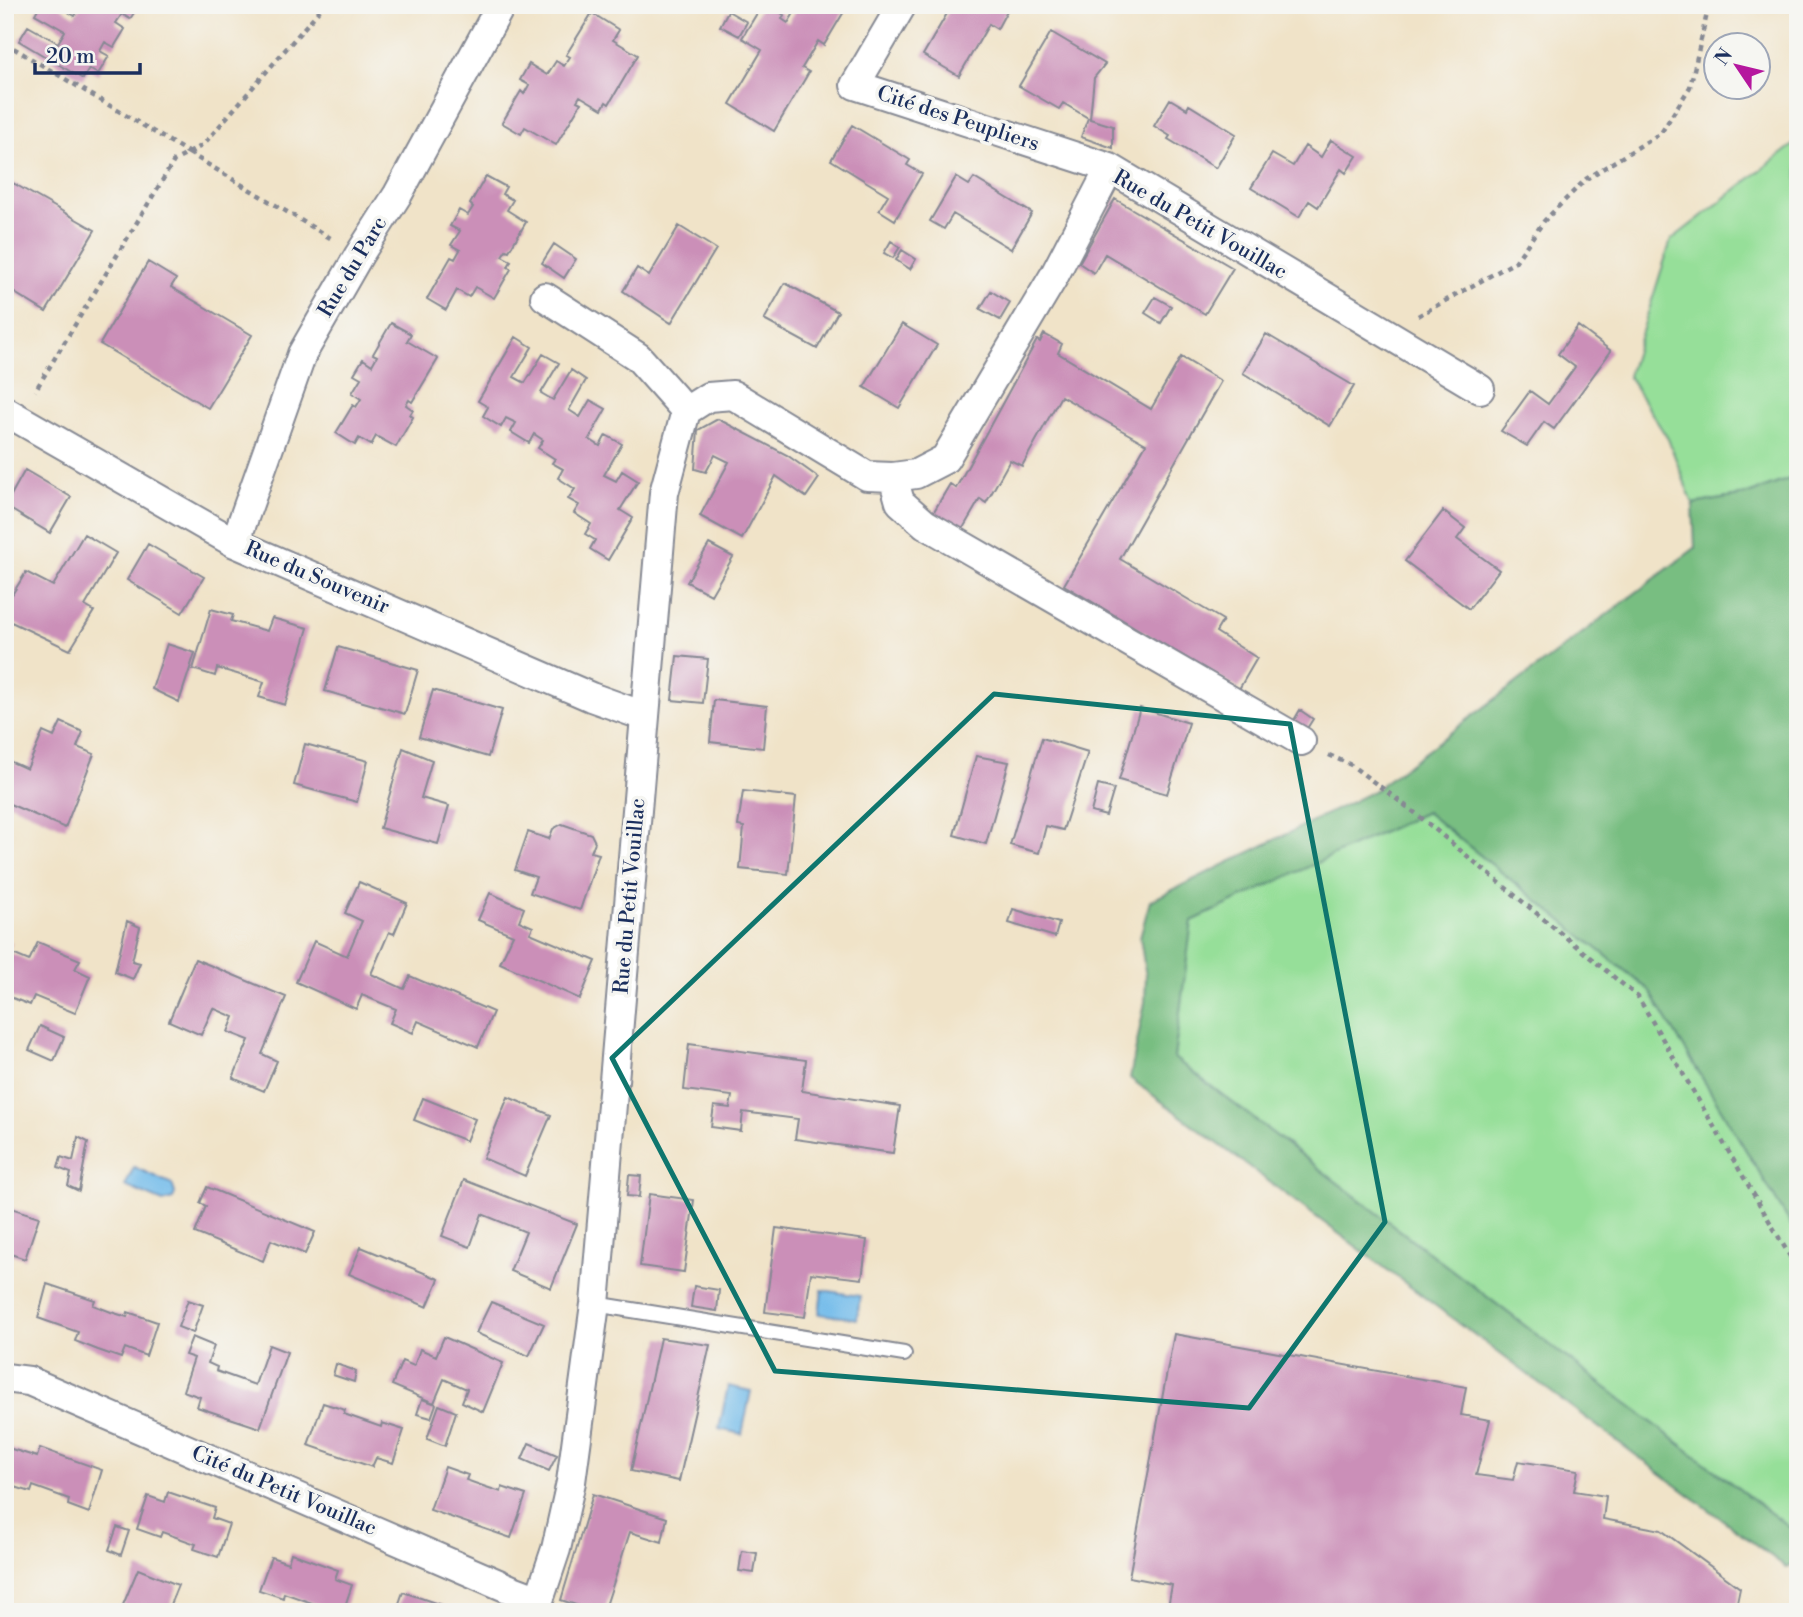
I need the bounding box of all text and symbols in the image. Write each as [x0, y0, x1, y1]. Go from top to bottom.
scale bar [35, 32, 140, 76]
north arrow [1702, 32, 1772, 102]
text: 20 m [46, 44, 95, 70]
text: N [1710, 44, 1738, 70]
street label: Cité des Peupliers [874, 81, 1042, 157]
street label: Rue du Petit Vouillac [1108, 165, 1292, 285]
street label: Rue du Parc [313, 212, 393, 322]
street label: Rue du Souvenir [241, 536, 393, 620]
street label: Rue du Petit Vouillac [608, 797, 652, 995]
street label: Cité du Petit Vouillac [188, 1440, 380, 1542]

